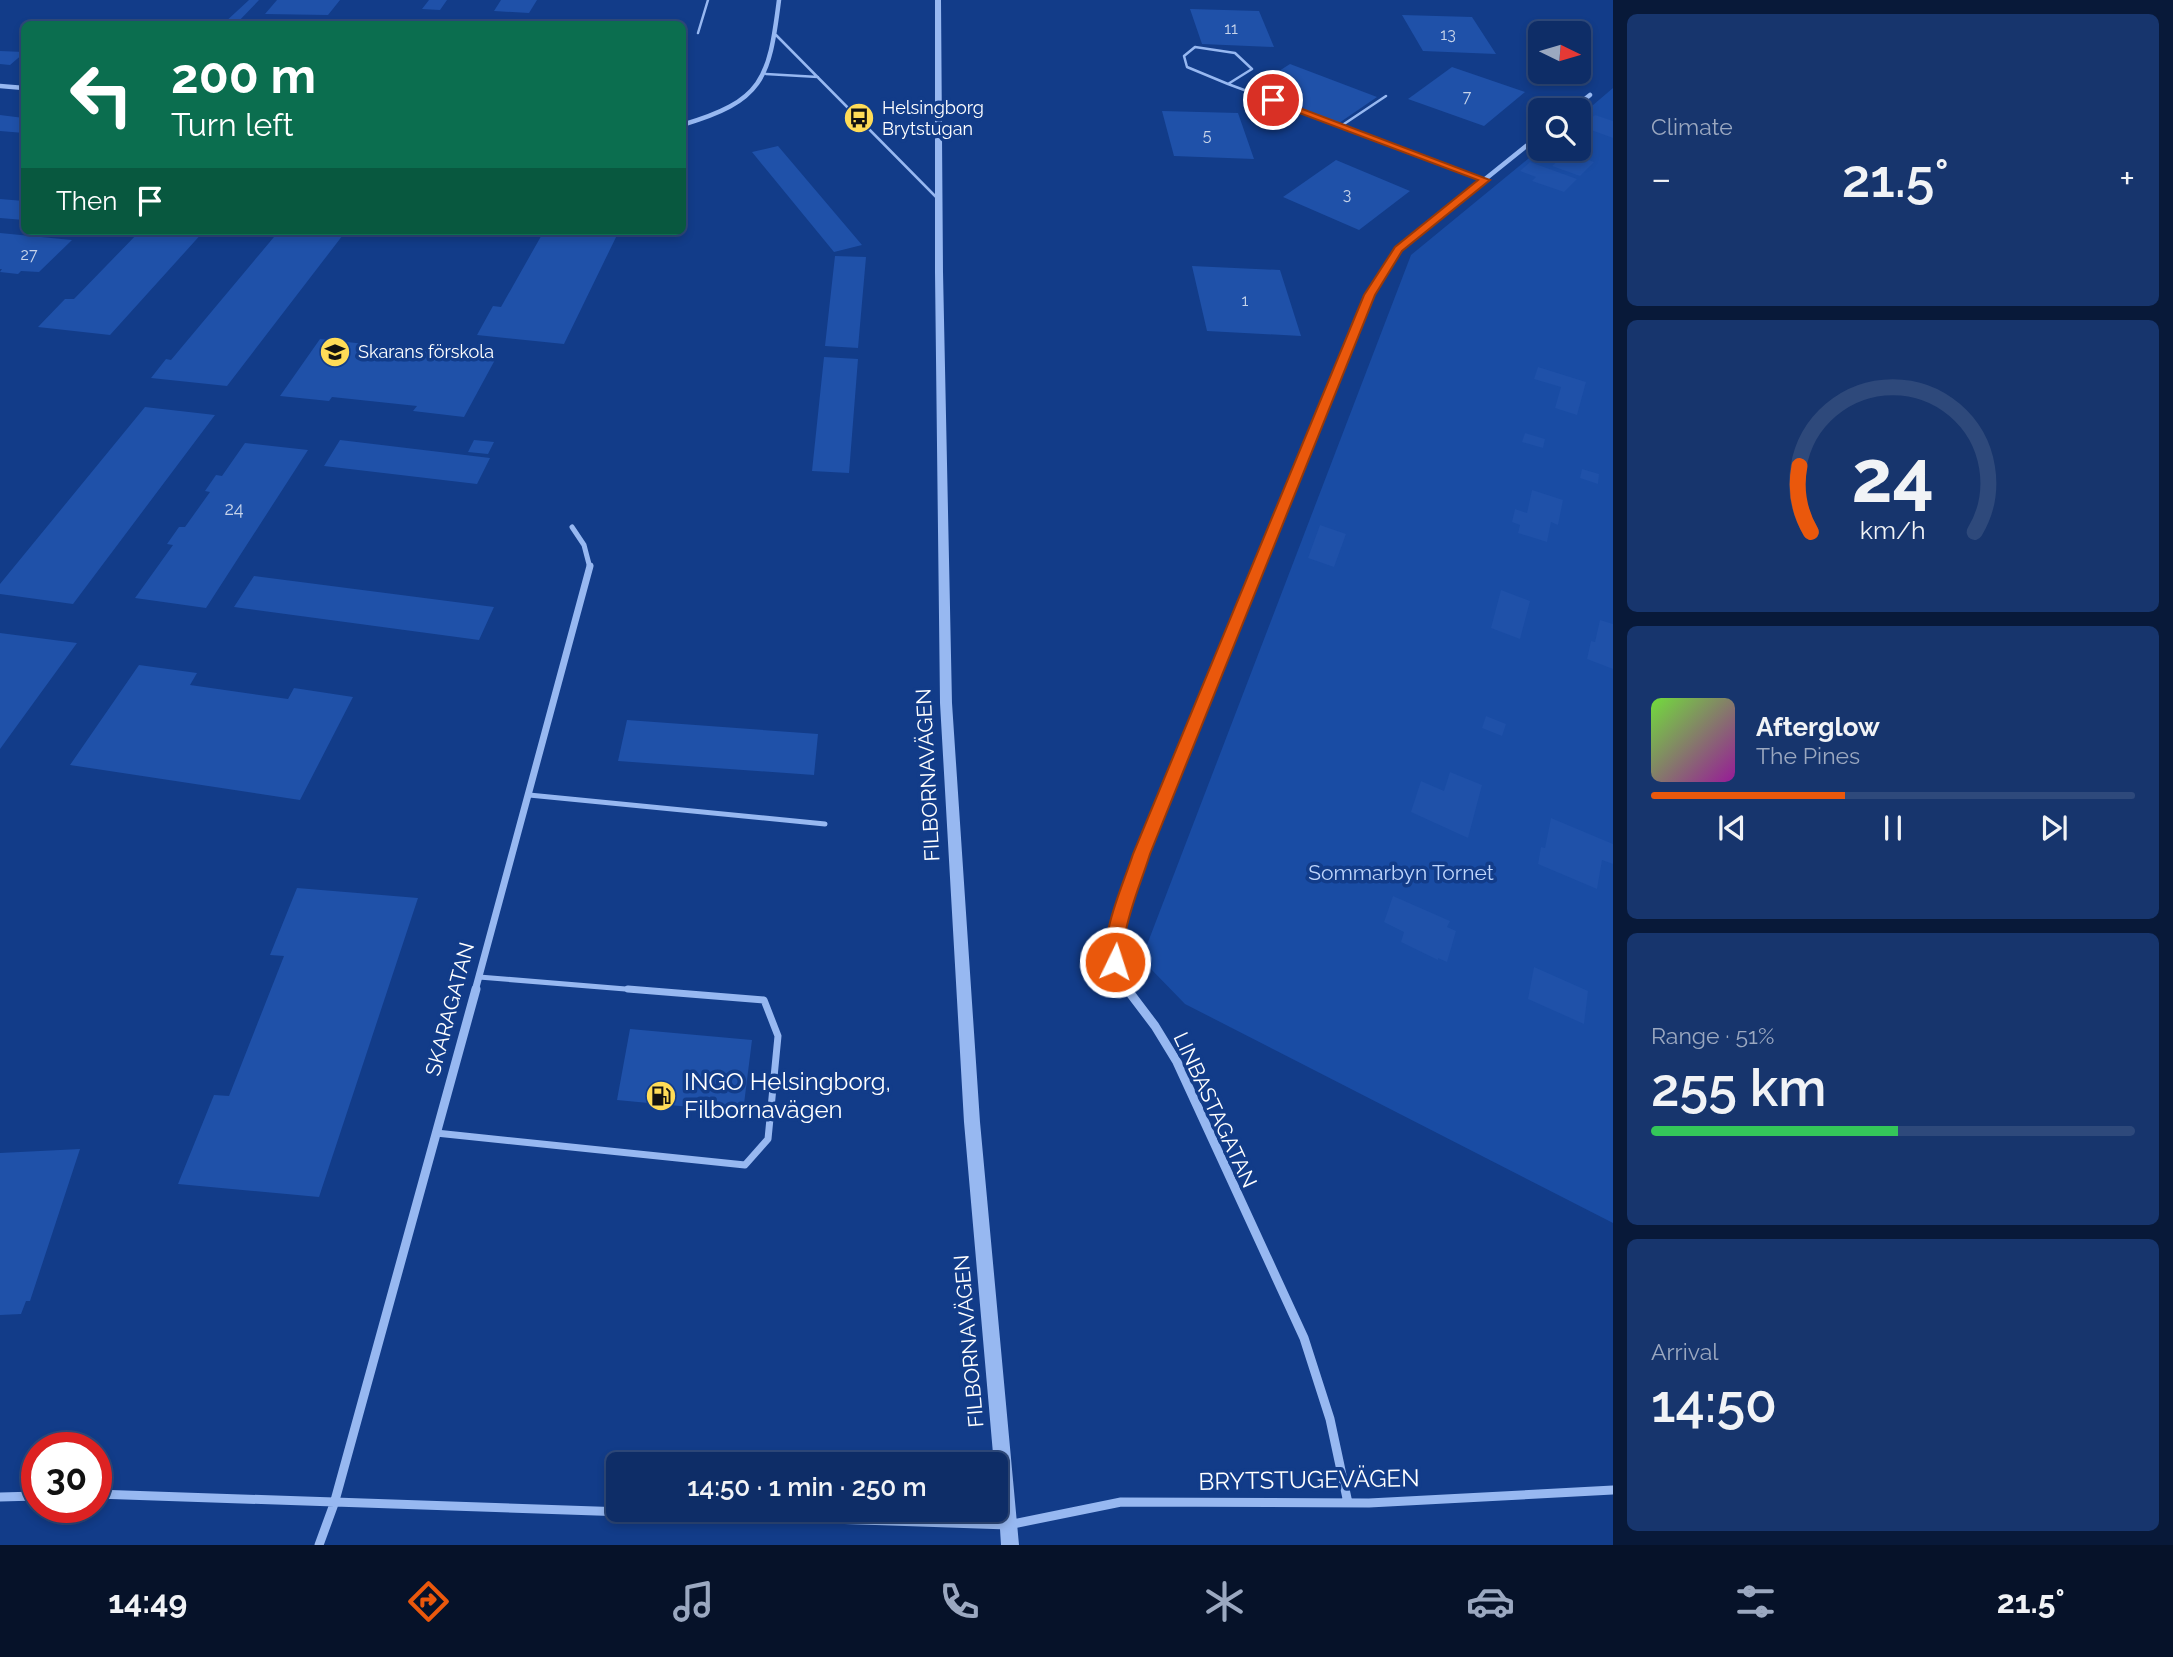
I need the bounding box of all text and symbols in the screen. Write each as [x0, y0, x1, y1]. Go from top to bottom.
house number: 11 [1224, 19, 1238, 38]
north arrow [1528, 21, 1591, 84]
map controls [1528, 21, 1591, 161]
house number: 13 [1440, 25, 1456, 44]
text: 200 m [171, 47, 316, 104]
icon: left [56, 49, 147, 140]
pin [1243, 70, 1303, 130]
icon: arrive [1254, 81, 1292, 119]
house number: 7 [1463, 87, 1472, 106]
place label: Helsingborg Brytstugan [882, 97, 984, 139]
button: search [1528, 98, 1591, 161]
bus stop icon: Helsingborg Brytstugan [842, 101, 876, 135]
text: Turn left [171, 106, 293, 143]
text: Climate [1651, 113, 1733, 140]
house number: 5 [1203, 126, 1212, 145]
text: 21.5° [1842, 148, 1949, 209]
text: − [1651, 156, 1671, 201]
text: + [2119, 156, 2135, 201]
icon: arrive [131, 182, 169, 220]
house number: 3 [1343, 185, 1351, 204]
text: Then [56, 186, 117, 216]
house number: 27 [21, 245, 38, 264]
house number: 1 [1242, 291, 1249, 310]
school or university icon: Skarans förskola [318, 335, 352, 369]
place label: Skarans förskola [358, 341, 494, 362]
text: 24 [1852, 435, 1934, 520]
house number: 24 [224, 498, 244, 519]
text: km/h [1860, 515, 1926, 545]
street label: FILBORNAVÄGEN [910, 688, 945, 862]
text: Afterglow [1756, 712, 1880, 742]
text: The Pines [1756, 742, 1860, 769]
icon: previous [1713, 809, 1751, 847]
icon: pause [1874, 809, 1912, 847]
icon: next [2035, 809, 2073, 847]
park label: Sommarbyn Tornet [1308, 860, 1494, 885]
position arrow [1078, 925, 1152, 999]
street label: SKARAGATAN [420, 939, 479, 1078]
text: Range · 51% [1651, 1022, 1774, 1049]
street label: LINBASTAGATAN [1168, 1028, 1262, 1192]
text: 255 km [1651, 1057, 1826, 1118]
place label: INGO Helsingborg, Filbornavägen [684, 1067, 891, 1124]
fuel station icon: INGO Helsingborg, Filbornavägen [644, 1079, 678, 1113]
street label: FILBORNAVÄGEN [949, 1254, 989, 1428]
text: Arrival [1651, 1338, 1718, 1365]
text: 14:50 [1651, 1373, 1777, 1434]
speed limit sign: 30 [21, 1432, 112, 1523]
street label: BRYTSTUGEVÄGEN [1198, 1463, 1420, 1496]
text: 14:50 · 1 min · 250 m [687, 1472, 927, 1502]
icon: directions [404, 1577, 453, 1626]
icon: music [669, 1577, 718, 1626]
icon: phone [935, 1577, 984, 1626]
icon: climate [1200, 1577, 1249, 1626]
icon: car [1466, 1577, 1515, 1626]
icon: filters [1731, 1577, 1780, 1626]
text: 14:49 [108, 1583, 187, 1620]
text: 21.5° [1997, 1583, 2065, 1620]

